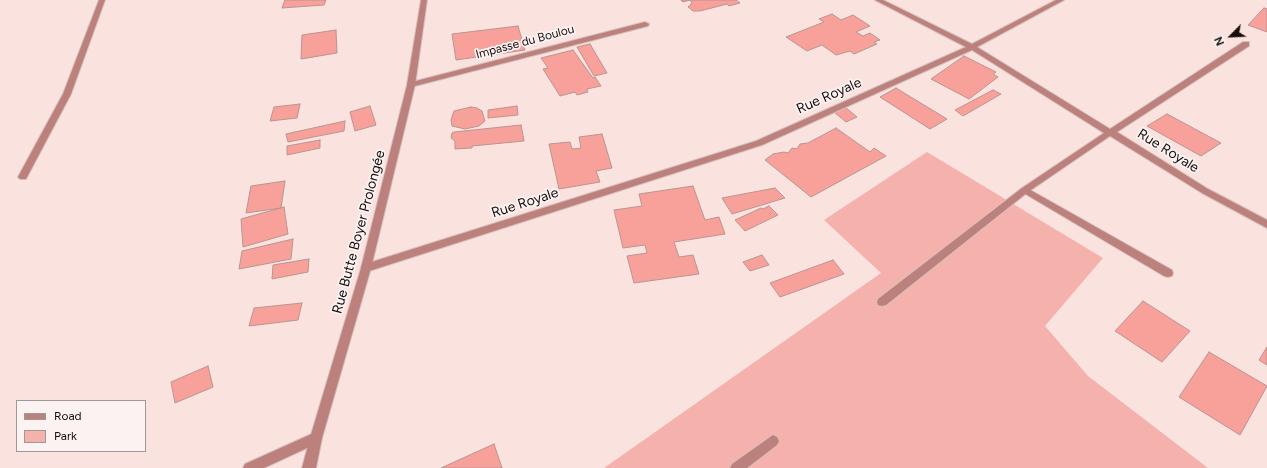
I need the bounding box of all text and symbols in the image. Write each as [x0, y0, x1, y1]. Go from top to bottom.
north arrow [1211, 16, 1251, 56]
street label: Impasse du Boulou [474, 22, 576, 62]
text: N [1212, 35, 1227, 48]
street label: Rue Royale [794, 74, 864, 118]
street label: Rue Royale [1134, 125, 1202, 177]
street label: Rue Butte Boyer Prolongée [329, 148, 389, 316]
street label: Rue Royale [489, 184, 561, 222]
legend [16, 400, 146, 452]
text: Road [54, 409, 82, 423]
text: Park [54, 429, 77, 443]

